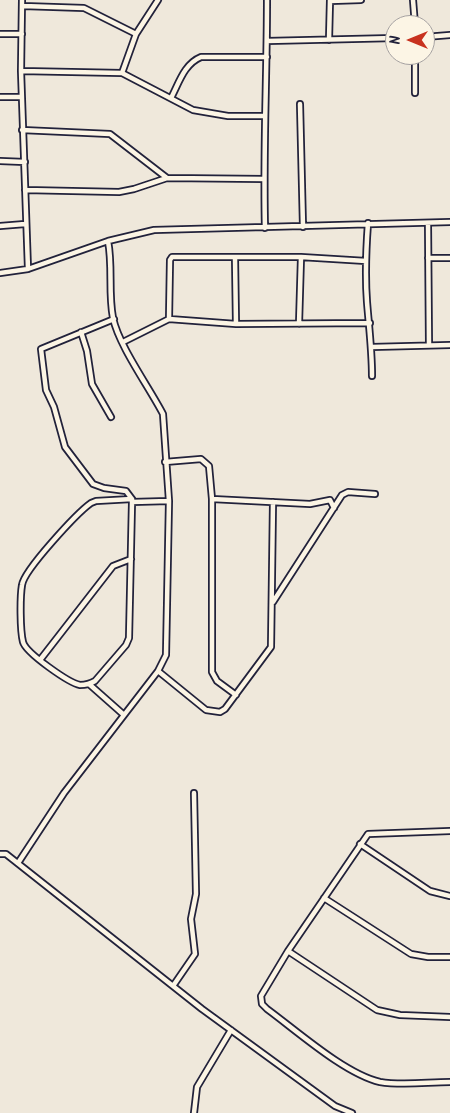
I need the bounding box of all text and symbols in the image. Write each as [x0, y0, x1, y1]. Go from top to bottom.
north arrow [385, 15, 435, 65]
text: N [385, 36, 407, 44]

